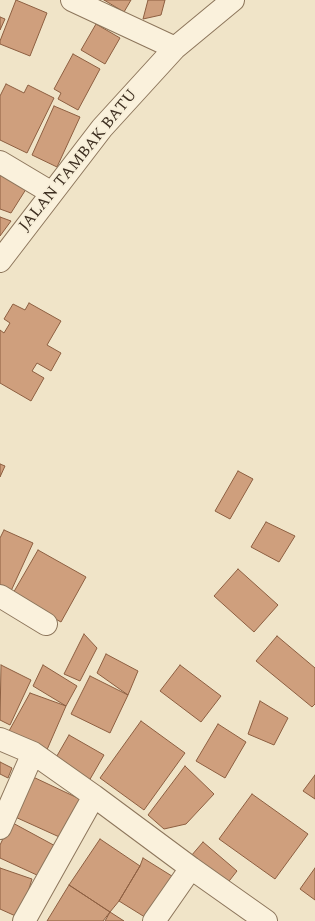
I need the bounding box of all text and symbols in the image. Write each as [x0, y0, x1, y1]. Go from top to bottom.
street label: JALAN TAMBAK BATU [16, 86, 142, 236]

